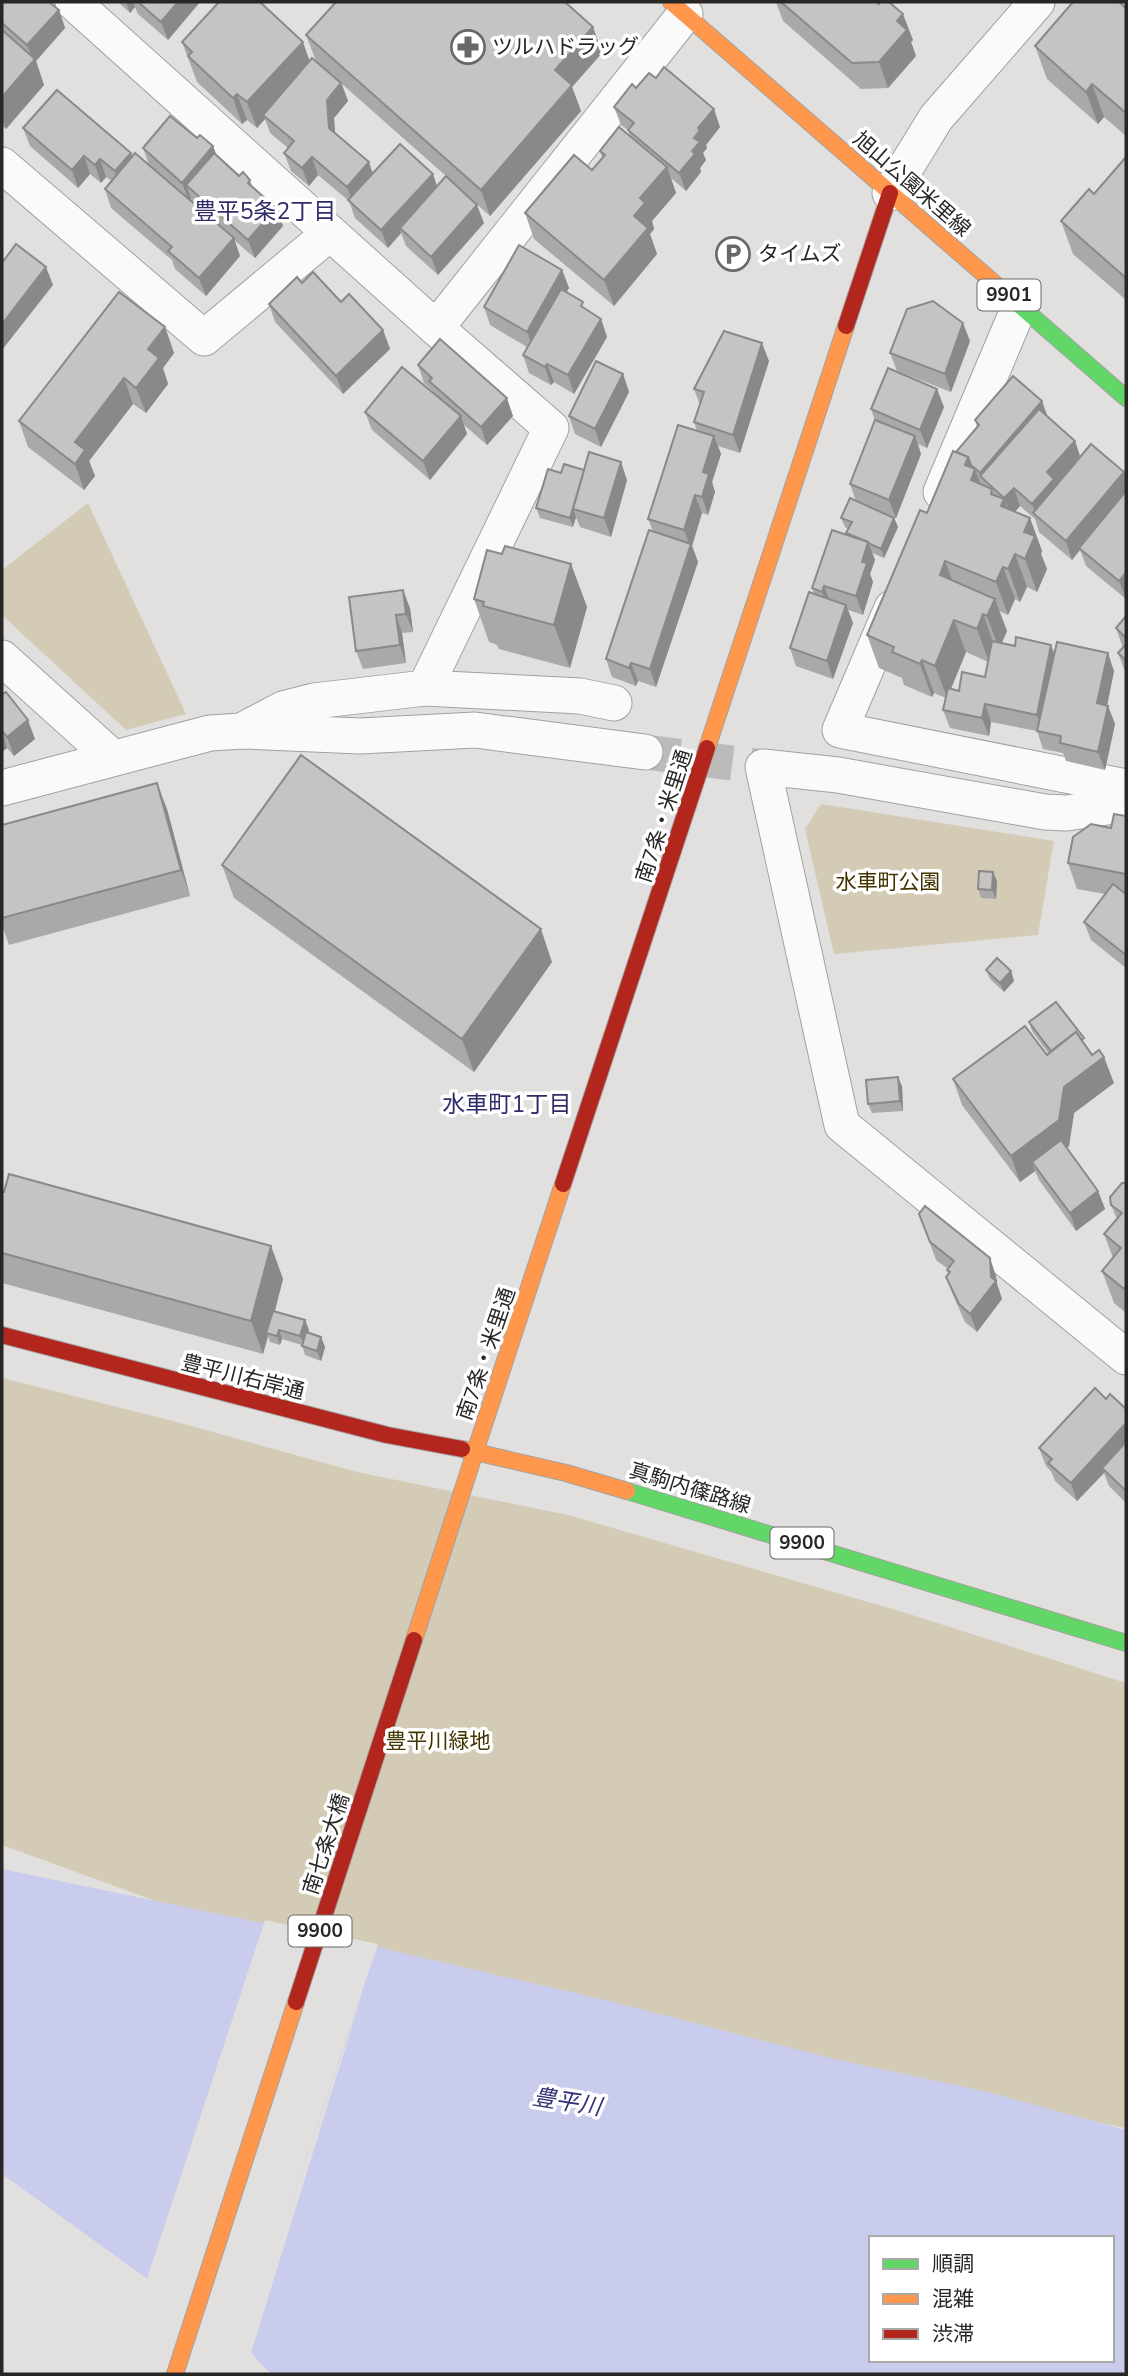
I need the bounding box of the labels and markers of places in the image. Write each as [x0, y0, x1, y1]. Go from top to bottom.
pharmacy icon: ツルハドラッグ [449, 28, 487, 66]
place label: ツルハドラッグ [492, 33, 639, 61]
parking icon: タイムズ [714, 235, 752, 273]
place label: タイムズ [758, 240, 842, 268]

